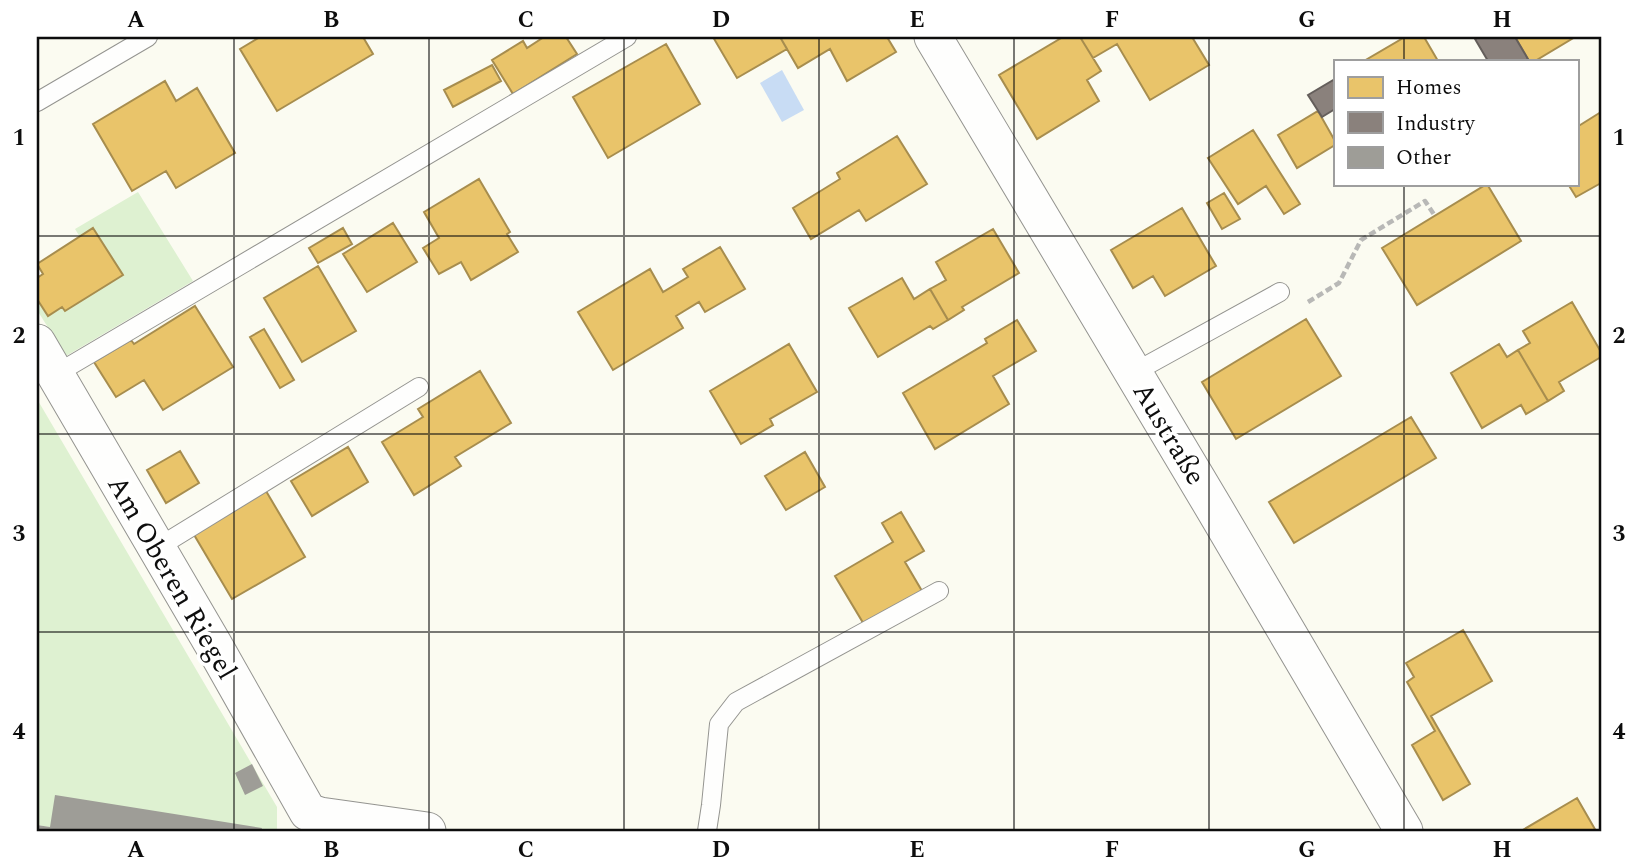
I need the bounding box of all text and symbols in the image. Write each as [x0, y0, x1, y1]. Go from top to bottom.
text: A [127, 3, 145, 38]
text: B [323, 3, 339, 38]
text: C [518, 3, 534, 38]
text: D [712, 3, 730, 38]
text: E [909, 3, 925, 38]
text: F [1105, 3, 1119, 38]
text: G [1298, 3, 1316, 38]
text: H [1492, 3, 1512, 38]
legend [1334, 60, 1578, 186]
text: Homes [1396, 72, 1462, 104]
text: Industry [1396, 108, 1476, 140]
text: 1 [13, 121, 25, 156]
text: 1 [1613, 121, 1625, 156]
text: Other [1396, 142, 1451, 174]
text: 2 [13, 319, 26, 354]
text: 2 [1613, 319, 1626, 354]
street label: Austraße [1121, 374, 1216, 494]
street label: Am Oberen Riegel [96, 468, 248, 688]
text: 3 [13, 517, 26, 552]
text: 3 [1613, 517, 1626, 552]
text: 4 [13, 715, 26, 750]
text: 4 [1613, 715, 1626, 750]
text: A [127, 833, 145, 868]
text: B [323, 833, 339, 868]
text: C [518, 833, 534, 868]
text: D [712, 833, 730, 868]
text: E [909, 833, 925, 868]
text: F [1105, 833, 1119, 868]
text: G [1298, 833, 1316, 868]
text: H [1492, 833, 1512, 868]

